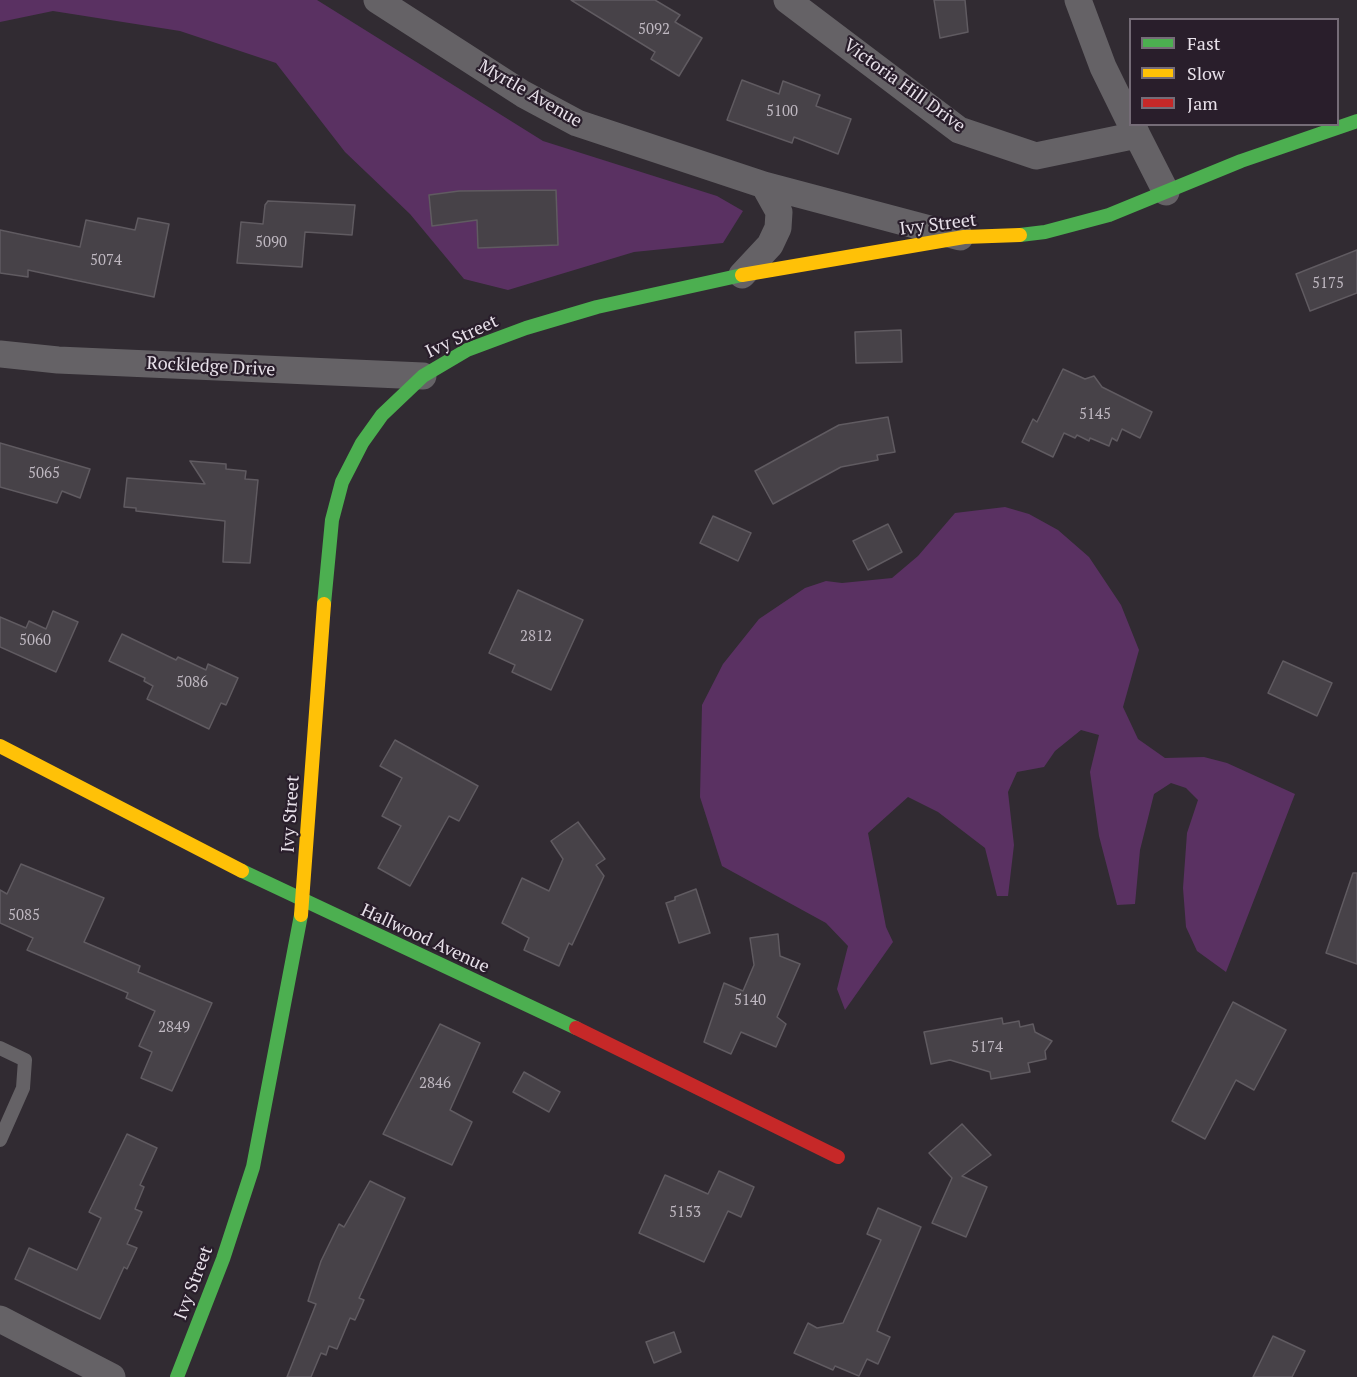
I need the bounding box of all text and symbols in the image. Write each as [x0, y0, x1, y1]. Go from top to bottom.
legend [1129, 18, 1339, 126]
house number: 5092 [638, 21, 670, 39]
text: Fast [1187, 31, 1220, 55]
street label: Victoria Hill Drive [839, 35, 969, 137]
street label: Myrtle Avenue [474, 56, 586, 132]
text: Slow [1187, 61, 1225, 85]
text: Jam [1187, 91, 1218, 115]
house number: 5100 [766, 103, 798, 121]
street label: Ivy Street [898, 210, 978, 240]
house number: 5090 [255, 234, 287, 252]
house number: 5074 [90, 252, 122, 270]
house number: 5175 [1312, 275, 1344, 293]
street label: Ivy Street [422, 311, 502, 363]
street label: Rockledge Drive [146, 353, 276, 381]
house number: 5145 [1079, 406, 1111, 424]
house number: 5065 [28, 465, 60, 483]
house number: 2812 [520, 628, 552, 646]
house number: 5060 [19, 632, 51, 650]
house number: 5086 [176, 674, 208, 692]
street label: Ivy Street [278, 775, 304, 853]
street label: Hallwood Avenue [357, 900, 493, 978]
house number: 5085 [8, 907, 40, 925]
house number: 5140 [734, 992, 766, 1010]
house number: 2849 [158, 1019, 190, 1037]
house number: 5174 [971, 1039, 1003, 1057]
house number: 2846 [419, 1075, 451, 1093]
house number: 5153 [669, 1204, 701, 1222]
street label: Ivy Street [170, 1243, 218, 1323]

